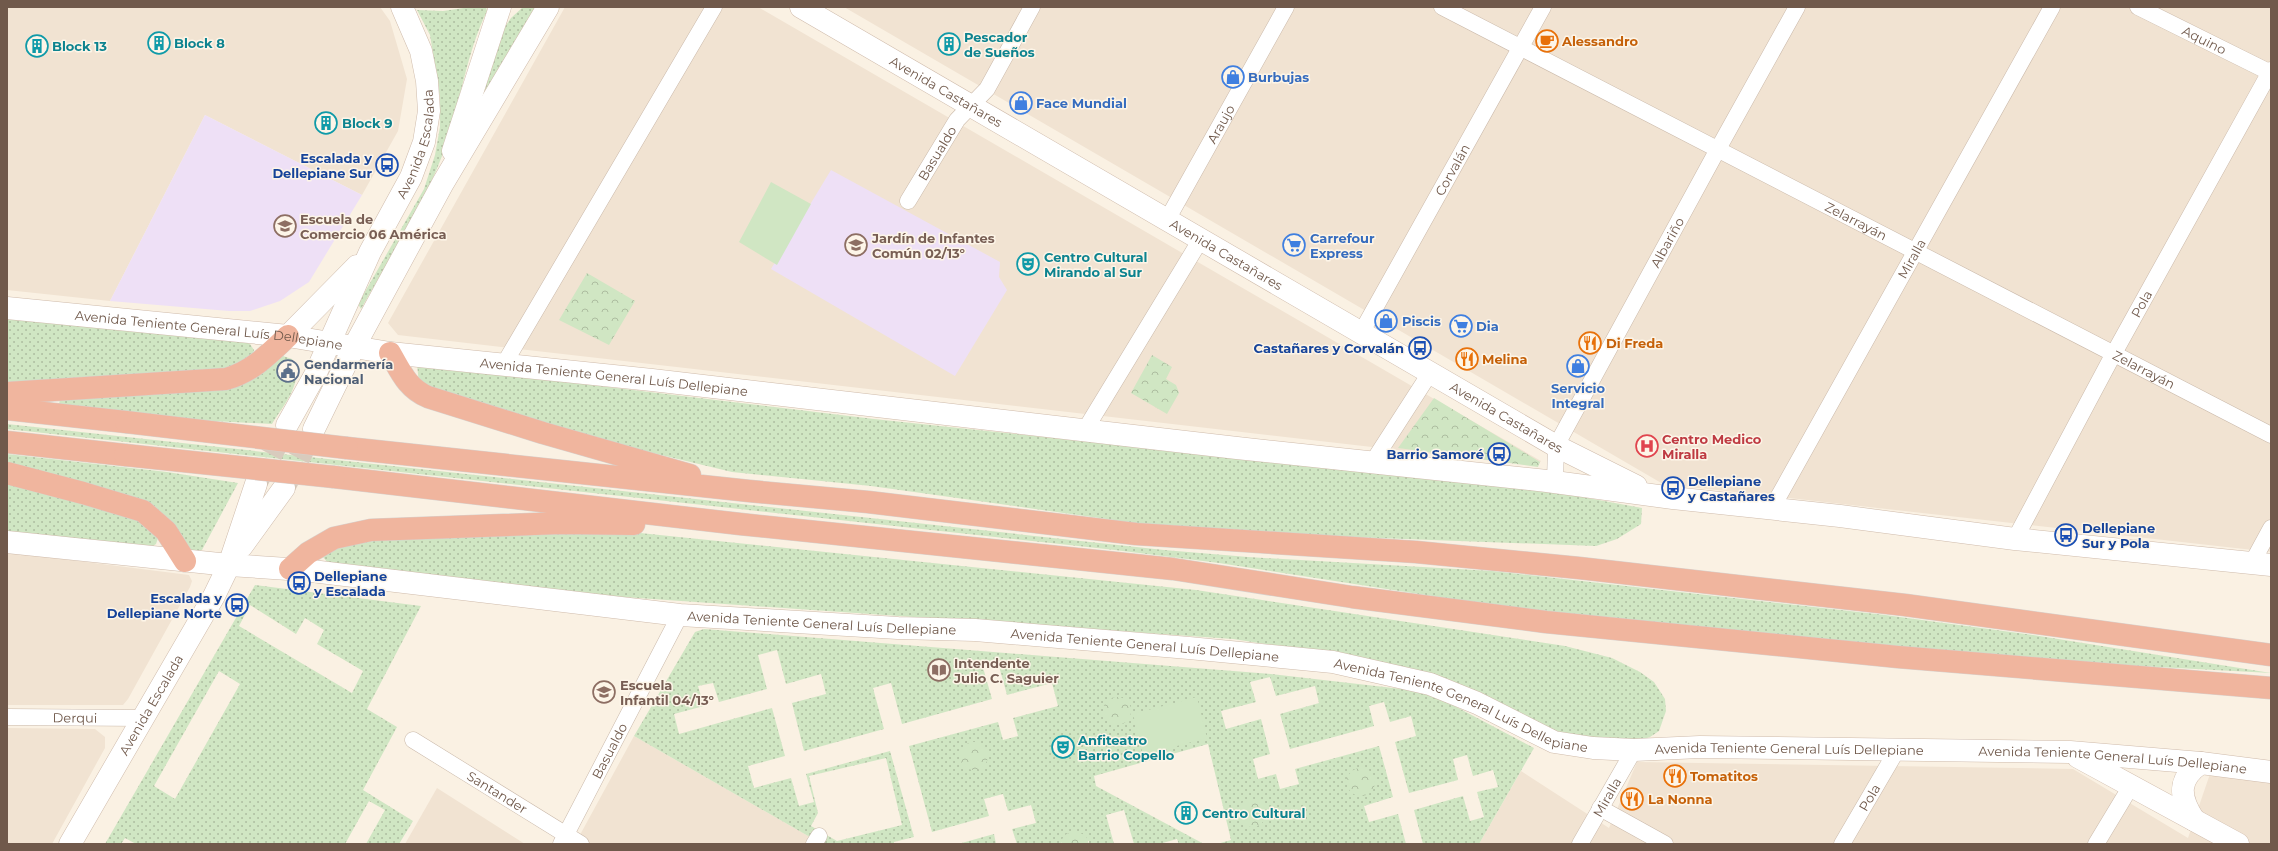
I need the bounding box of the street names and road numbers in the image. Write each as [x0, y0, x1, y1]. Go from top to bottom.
street label: Aquino [2180, 22, 2229, 58]
street label: Avenida Castañares [887, 52, 1005, 130]
street label: Avenida Escalada [393, 89, 437, 201]
street label: Araujo [1203, 102, 1238, 146]
street label: Basualdo [914, 123, 960, 183]
street label: Corvalán [1431, 141, 1473, 198]
street label: Zelarrayán [1822, 198, 1890, 243]
street label: Albariño [1647, 214, 1687, 270]
street label: Avenida Castañares [1167, 215, 1285, 293]
street label: Miralla [1894, 236, 1929, 281]
street label: Pola [2127, 287, 2155, 320]
street label: Avenida Teniente General Luís Dellepiane [74, 307, 344, 353]
street label: Zelarrayán [2110, 347, 2178, 392]
street label: Avenida Teniente General Luís Dellepiane [479, 354, 749, 399]
street label: Avenida Castañares [1447, 378, 1565, 456]
street label: Avenida Teniente General Luís Dellepiane [687, 607, 957, 638]
street label: Avenida Teniente General Luís Dellepiane [1010, 625, 1280, 665]
street label: Avenida Escalada [115, 652, 186, 758]
street label: Avenida Teniente General Luís Dellepiane [1333, 655, 1589, 755]
street label: Derqui [53, 709, 97, 726]
street label: Basualdo [588, 720, 631, 781]
street label: Avenida Teniente General Luís Dellepiane [1654, 739, 1924, 758]
street label: Avenida Teniente General Luís Dellepiane [1978, 743, 2248, 777]
street label: Santander [464, 767, 530, 817]
street label: Miralla [1589, 775, 1625, 820]
street label: Pola [1855, 781, 1883, 814]

